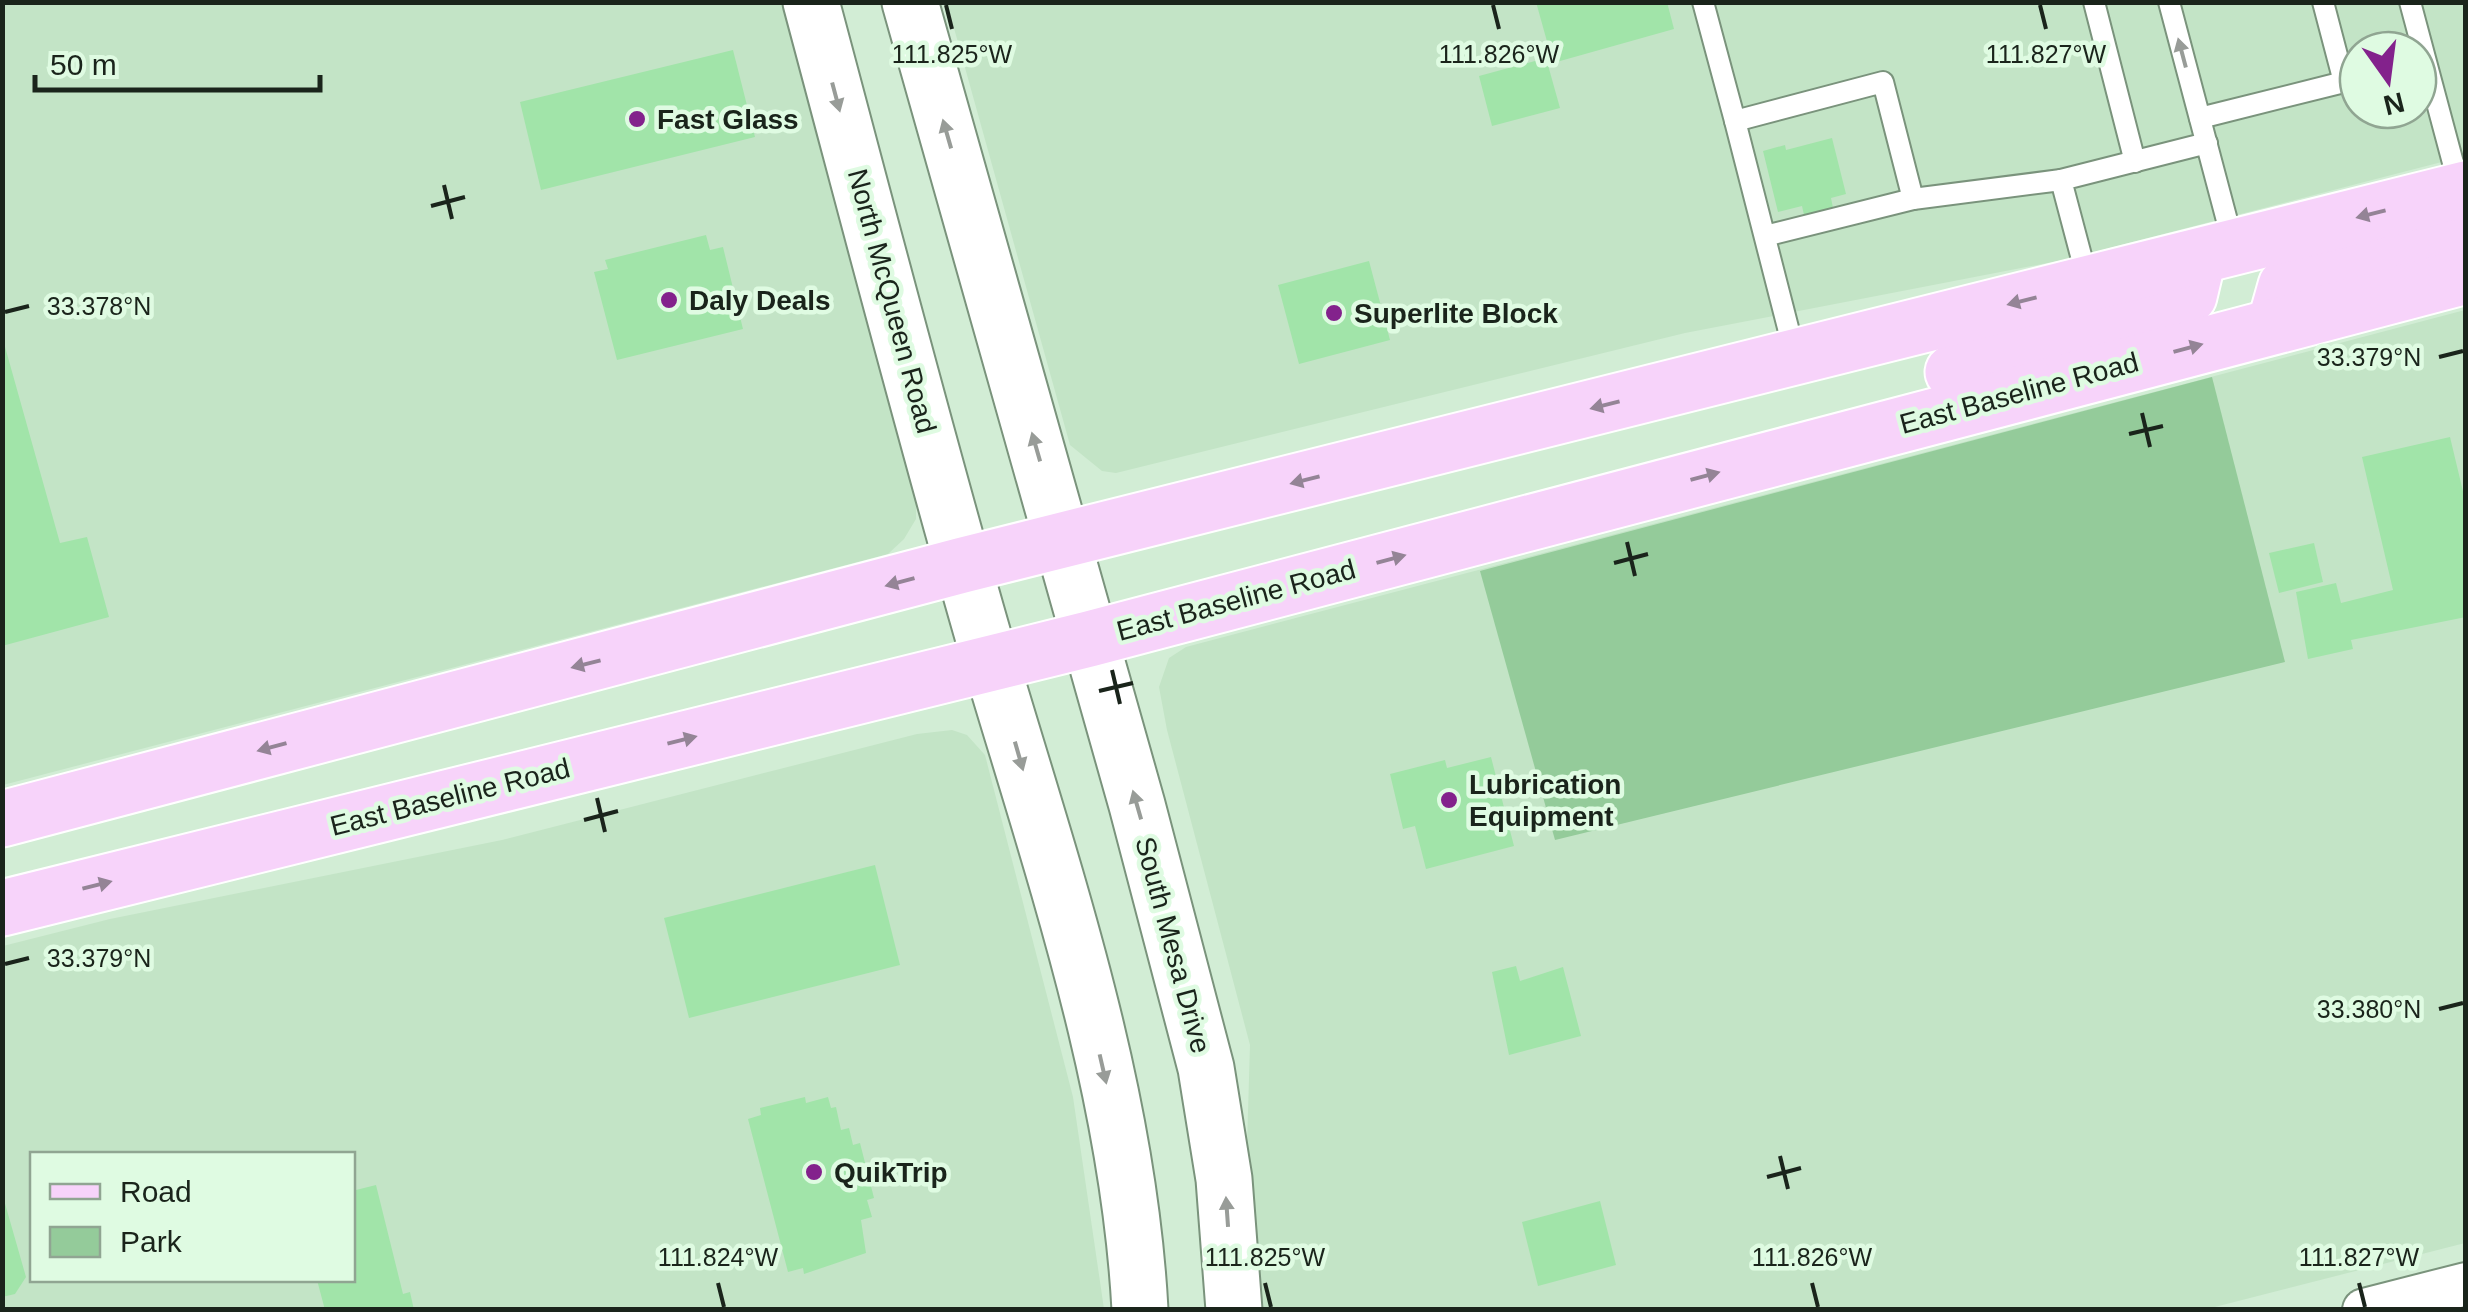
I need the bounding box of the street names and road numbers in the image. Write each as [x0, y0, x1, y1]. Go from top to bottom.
street label: North McQueen Road [842, 165, 942, 437]
street label: East Baseline Road [1896, 346, 2142, 440]
street label: East Baseline Road [1113, 553, 1359, 647]
street label: East Baseline Road [327, 752, 573, 842]
street label: South Mesa Drive [1129, 834, 1217, 1056]

